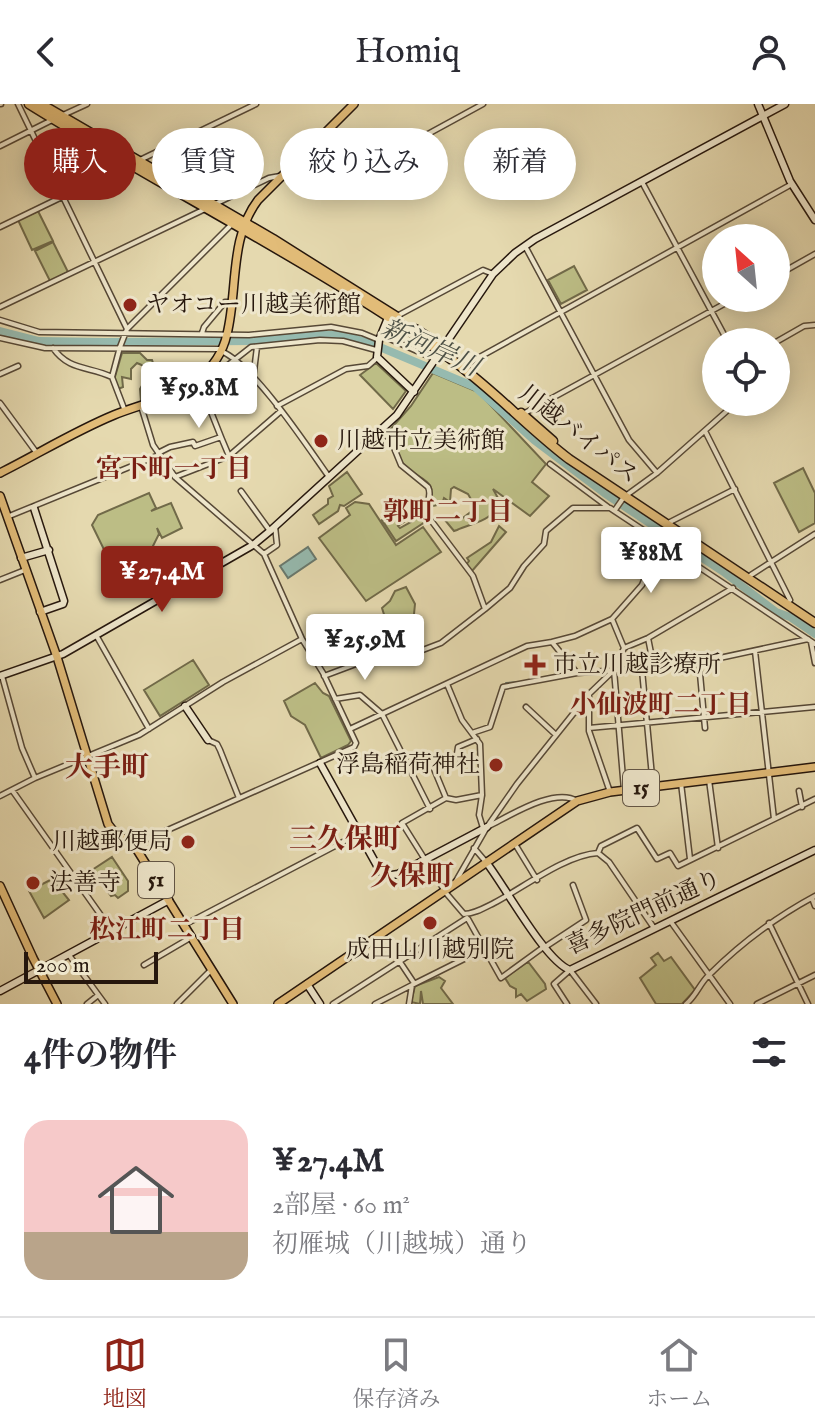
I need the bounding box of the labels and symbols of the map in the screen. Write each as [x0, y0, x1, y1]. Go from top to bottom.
north arrow [702, 224, 790, 312]
place label: ヤオコー川越美術館 [146, 290, 361, 321]
marker: ヤオコー川越美術館 [121, 296, 139, 314]
water label: 新河岸川 [376, 312, 487, 385]
pin: ¥59.8M [134, 362, 264, 430]
street label: 川越バイパス [512, 379, 644, 491]
place label: 川越市立美術館 [337, 426, 505, 457]
marker: 川越市立美術館 [312, 432, 330, 450]
district label: 宮下町一丁目 [96, 453, 252, 486]
district label: 郭町二丁目 [383, 496, 513, 529]
pin: ¥88M [604, 527, 698, 595]
pin: ¥27.4M [97, 546, 227, 614]
pin: ¥25.9M [300, 614, 430, 682]
place label: 市立川越診療所 [553, 650, 721, 681]
marker: 市立川越診療所 [524, 654, 546, 676]
district label: 小仙波町二丁目 [570, 689, 752, 722]
place label: 浮島稲荷神社 [336, 750, 480, 781]
district label: 大手町 [65, 751, 149, 786]
marker: 浮島稲荷神社 [487, 756, 505, 774]
road number: 15 [623, 770, 659, 806]
district label: 三久保町 [289, 823, 401, 858]
place label: 川越郵便局 [52, 827, 172, 858]
marker: 川越郵便局 [179, 833, 197, 851]
district label: 久保町 [370, 860, 454, 895]
road number: 51 [138, 862, 174, 898]
street label: 喜多院門前通り [561, 863, 727, 963]
place label: 法善寺 [49, 868, 121, 899]
marker: 法善寺 [24, 874, 42, 892]
district label: 松江町二丁目 [89, 914, 245, 947]
marker: 成田山川越別院 [421, 914, 439, 932]
place label: 成田山川越別院 [346, 935, 514, 966]
scale bar [24, 948, 158, 984]

